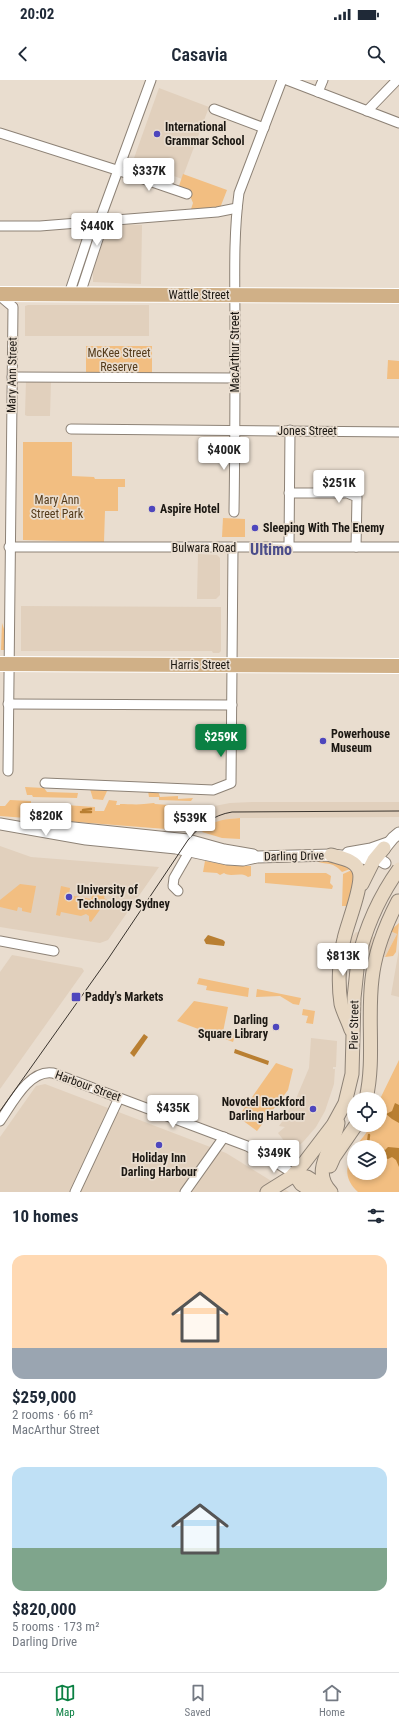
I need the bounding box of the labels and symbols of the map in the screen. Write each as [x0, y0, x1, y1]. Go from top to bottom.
place label: International Grammar School [165, 120, 245, 148]
marker: International Grammar School [152, 129, 162, 139]
pin: $337K [121, 158, 177, 192]
pin: $440K [69, 213, 125, 247]
street label: Wattle Street [168, 288, 230, 302]
street label: MacArthur Street [228, 311, 242, 392]
street label: Mary Ann Street [4, 337, 20, 413]
park label: McKee Street Reserve [87, 346, 151, 374]
street label: Jones Street [277, 424, 337, 438]
pin: $400K [196, 437, 252, 471]
pin: $251K [311, 470, 367, 504]
park label: Mary Ann Street Park [31, 493, 84, 521]
place label: Aspire Hotel [160, 502, 220, 516]
marker: Aspire Hotel [147, 504, 157, 514]
place label: Sleeping With The Enemy [263, 521, 385, 535]
marker: Sleeping With The Enemy [250, 523, 260, 533]
district label: Ultimo [250, 540, 292, 559]
street label: Bulwara Road [172, 541, 236, 555]
street label: Harris Street [170, 658, 230, 672]
pin: $259K [193, 724, 249, 758]
place label: Powerhouse Museum [331, 727, 390, 755]
marker: Powerhouse Museum [318, 736, 328, 746]
pin: $820K [18, 803, 74, 837]
pin: $539K [162, 805, 218, 839]
street label: Darling Drive [264, 848, 325, 864]
place label: University of Technology Sydney [77, 883, 170, 911]
marker: University of Technology Sydney [64, 892, 74, 902]
pin: $813K [315, 943, 371, 977]
place label: Paddy's Markets [85, 990, 164, 1004]
marker: Paddy's Markets [70, 991, 82, 1003]
street label: Pier Street [347, 1000, 361, 1050]
place label: Darling Square Library [198, 1013, 269, 1041]
marker: Darling Square Library [271, 1022, 281, 1032]
street label: Harbour Street [53, 1068, 123, 1105]
pin: $435K [145, 1095, 201, 1129]
place label: Novotel Rockford Darling Harbour [222, 1095, 305, 1123]
marker: Novotel Rockford Darling Harbour [308, 1104, 318, 1114]
marker: Holiday Inn Darling Harbour [154, 1140, 164, 1150]
pin: $349K [246, 1140, 302, 1174]
place label: Holiday Inn Darling Harbour [121, 1151, 197, 1179]

